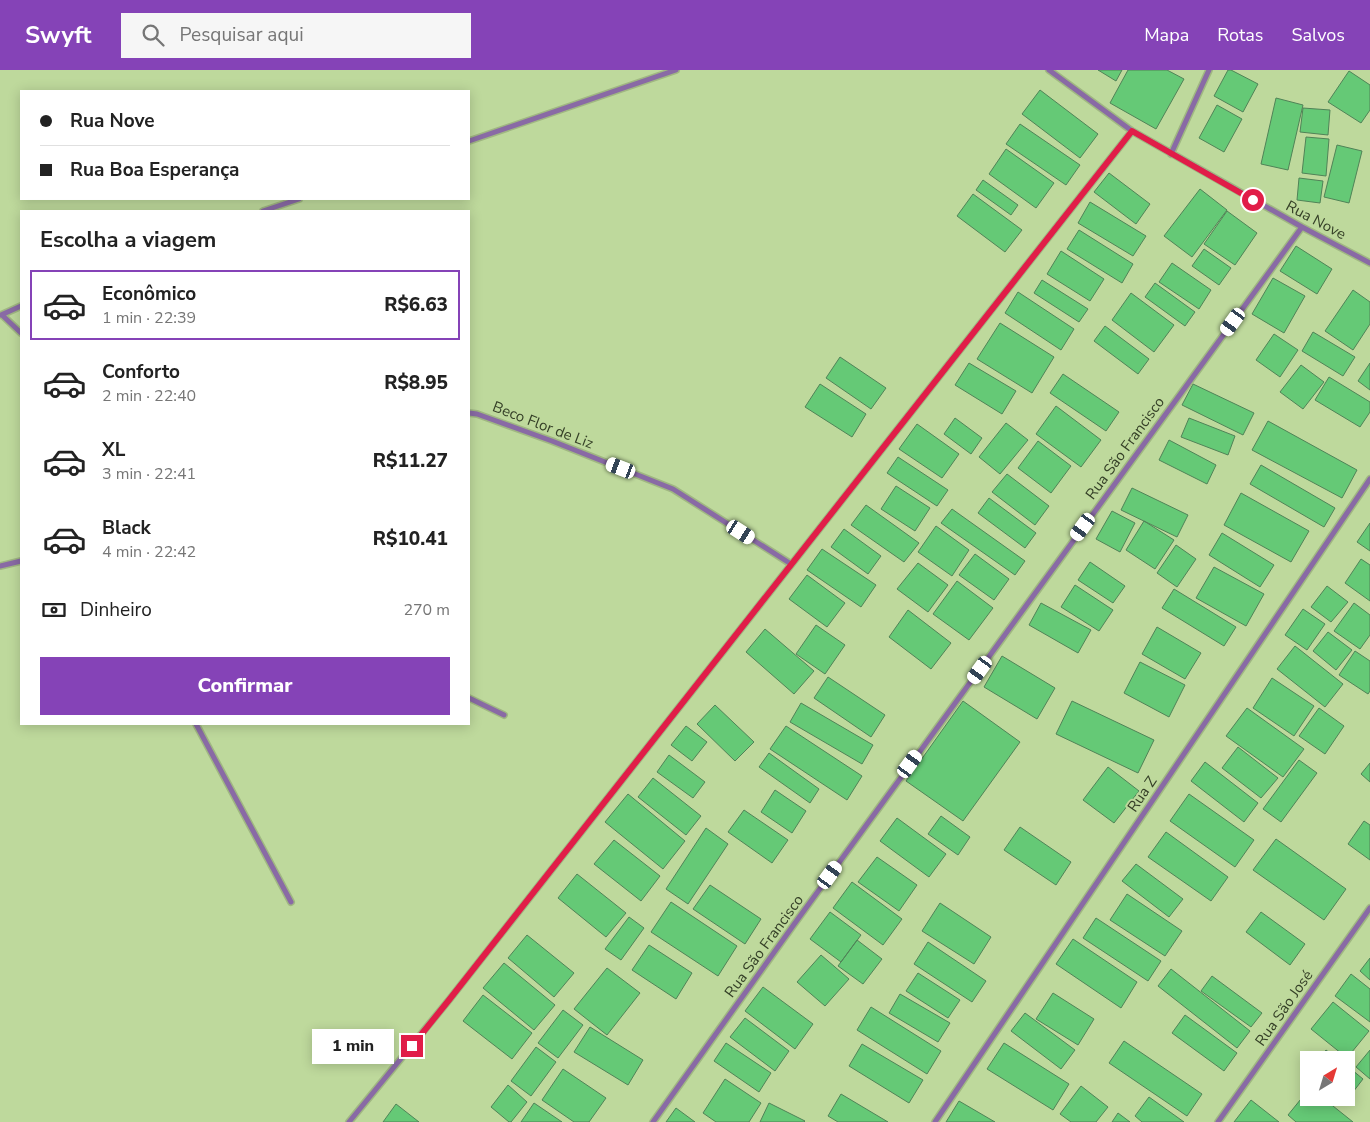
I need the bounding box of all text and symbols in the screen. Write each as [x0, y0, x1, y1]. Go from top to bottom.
search box [121, 13, 471, 58]
text: Swyft [25, 19, 91, 51]
icon: search [139, 21, 167, 49]
text: Pesquisar aqui [179, 22, 304, 48]
text: Mapa [1144, 23, 1189, 47]
text: Rotas [1217, 23, 1263, 47]
text: Salvos [1291, 23, 1345, 47]
text: Rua Nove [70, 108, 155, 134]
text: Rua Boa Esperança [70, 157, 239, 183]
route start [1242, 189, 1264, 211]
street label: Rua Nove [1283, 196, 1349, 244]
text: Escolha a viagem [40, 225, 216, 255]
text: Econômico [102, 281, 196, 307]
icon: car [42, 283, 87, 328]
text: R$6.63 [384, 292, 448, 318]
car [1218, 305, 1247, 339]
text: 1 min · 22:39 [102, 307, 196, 329]
text: Conforto [102, 359, 180, 385]
icon: car [42, 361, 87, 406]
text: R$8.95 [384, 370, 448, 396]
text: 2 min · 22:40 [102, 385, 196, 407]
street label: Rua São Francisco [1081, 393, 1169, 503]
street label: Beco Flor de Liz [490, 397, 596, 453]
text: XL [102, 437, 125, 463]
icon: car [42, 439, 87, 484]
text: R$11.27 [373, 448, 448, 474]
car [604, 456, 637, 480]
text: 3 min · 22:41 [102, 463, 196, 485]
car [1068, 510, 1097, 544]
text: Black [102, 515, 151, 541]
icon: car [42, 517, 87, 562]
car [724, 518, 757, 546]
text: R$10.41 [373, 526, 448, 552]
text: 4 min · 22:42 [102, 541, 196, 563]
icon: cash [40, 596, 68, 624]
text: Dinheiro [80, 597, 152, 623]
text: 270 m [403, 599, 450, 621]
car [965, 653, 994, 687]
button: Confirmar [40, 657, 450, 715]
car [895, 747, 924, 781]
street label: Rua Z [1123, 772, 1161, 816]
car [815, 858, 844, 892]
street label: Rua São Francisco [720, 891, 808, 1001]
street label: Rua São José [1251, 966, 1317, 1050]
callout: 1 min [312, 1028, 394, 1064]
text: 1 min [332, 1035, 374, 1057]
route end [401, 1035, 423, 1057]
north arrow [1300, 1051, 1355, 1106]
map controls [1300, 1051, 1355, 1106]

